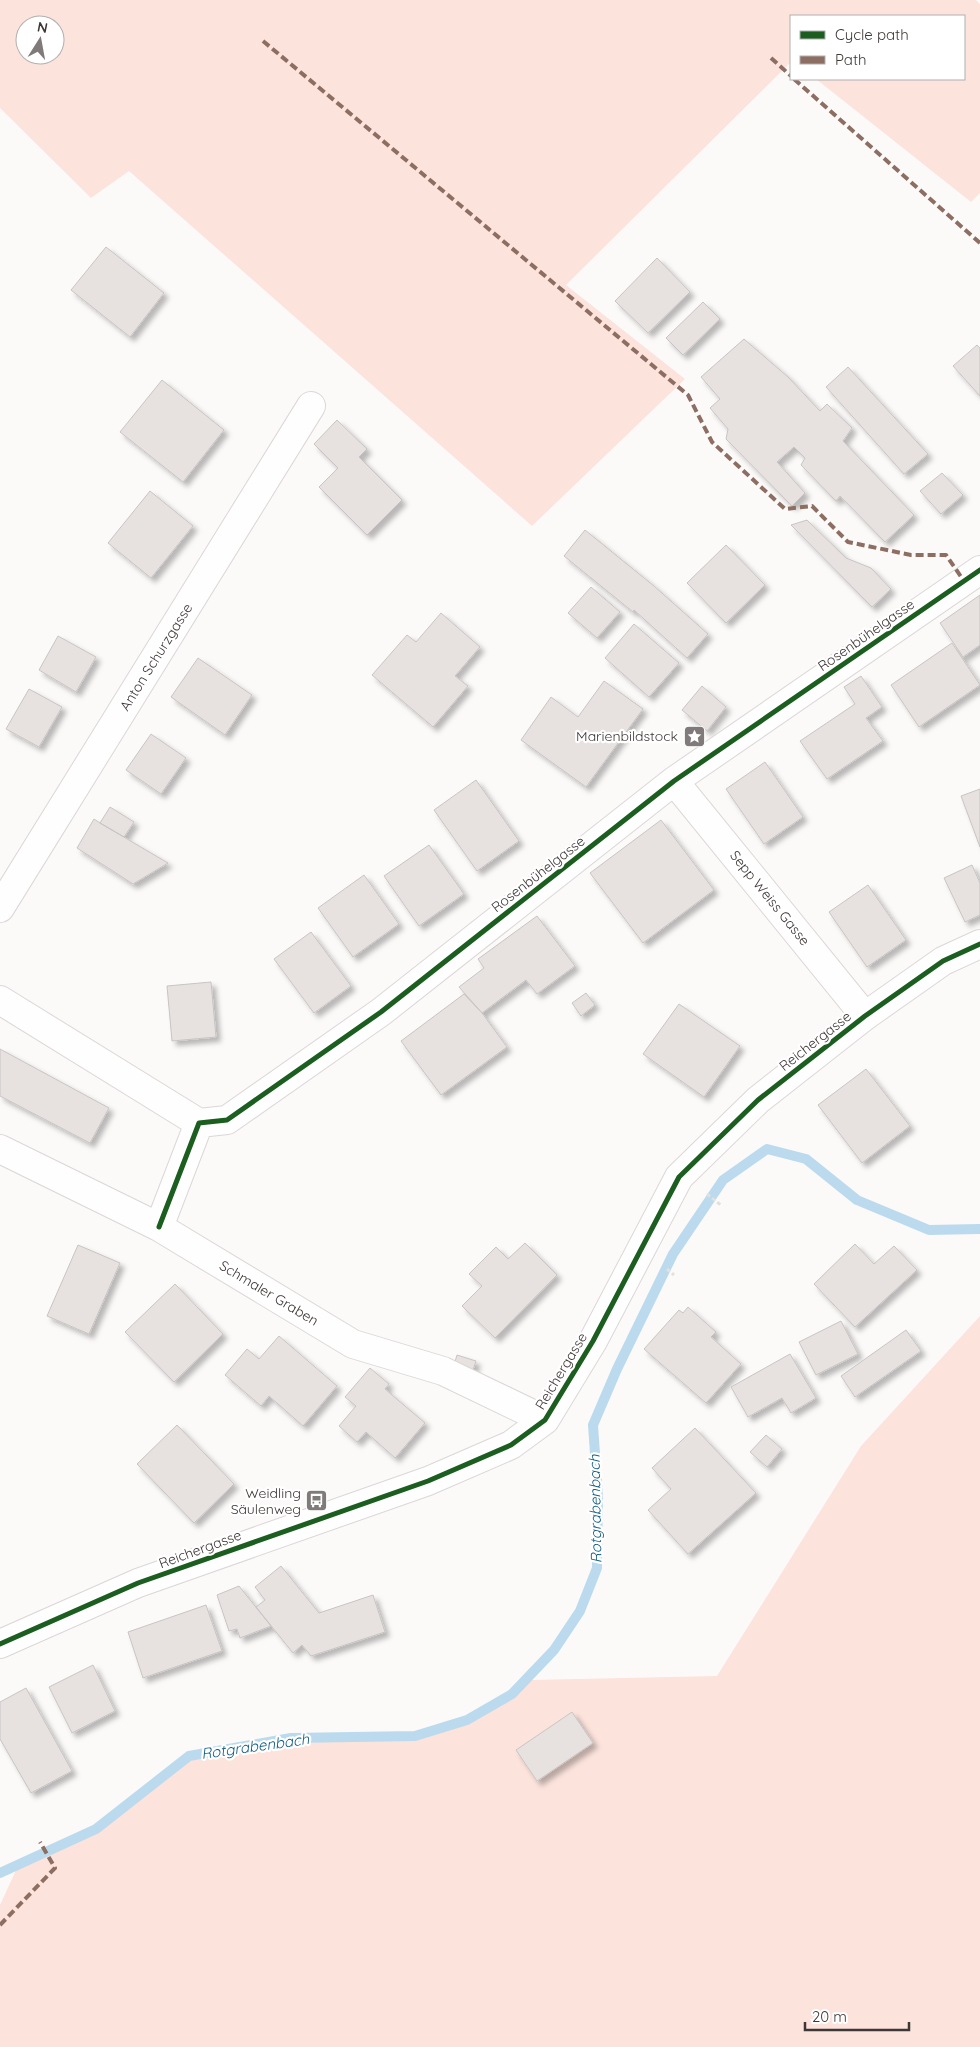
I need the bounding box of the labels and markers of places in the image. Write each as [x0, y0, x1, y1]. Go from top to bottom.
place icon: Marienbildstock [682, 724, 706, 748]
place label: Marienbildstock [576, 727, 678, 745]
place label: Weidling Säulenweg [231, 1484, 301, 1518]
bus stop icon: Weidling Säulenweg [305, 1489, 329, 1513]

